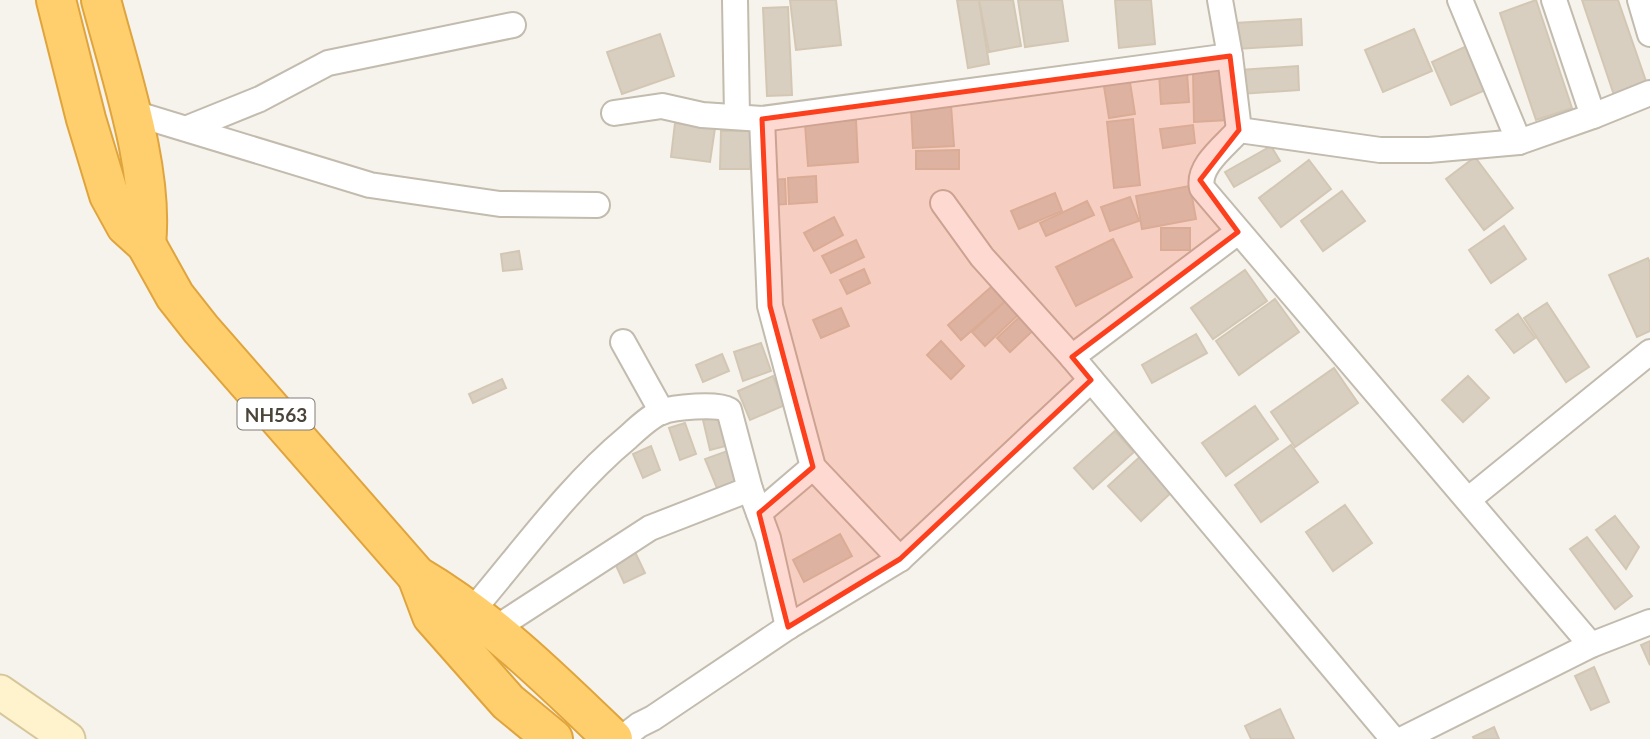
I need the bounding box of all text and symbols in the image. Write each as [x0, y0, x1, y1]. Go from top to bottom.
road number: NH563 [238, 398, 314, 430]

